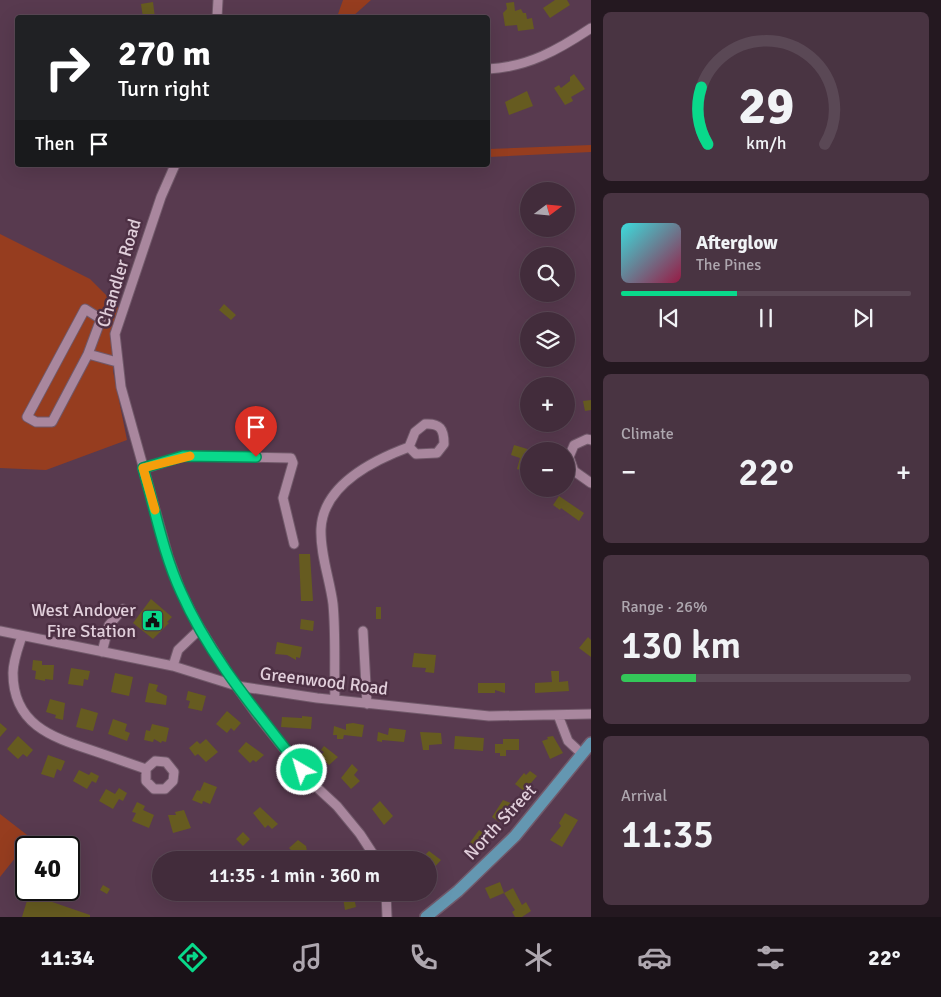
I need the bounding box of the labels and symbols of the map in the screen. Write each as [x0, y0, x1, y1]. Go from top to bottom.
north arrow [520, 182, 575, 238]
street label: Chandler Road [92, 216, 146, 330]
pin [235, 406, 277, 457]
place label: West Andover Fire Station [31, 599, 136, 642]
public building icon: West Andover Fire Station [140, 608, 164, 632]
street label: Greenwood Road [259, 662, 389, 700]
position arrow [275, 743, 327, 795]
street label: North Street [459, 780, 541, 864]
speed limit sign: 40 [15, 836, 80, 901]

